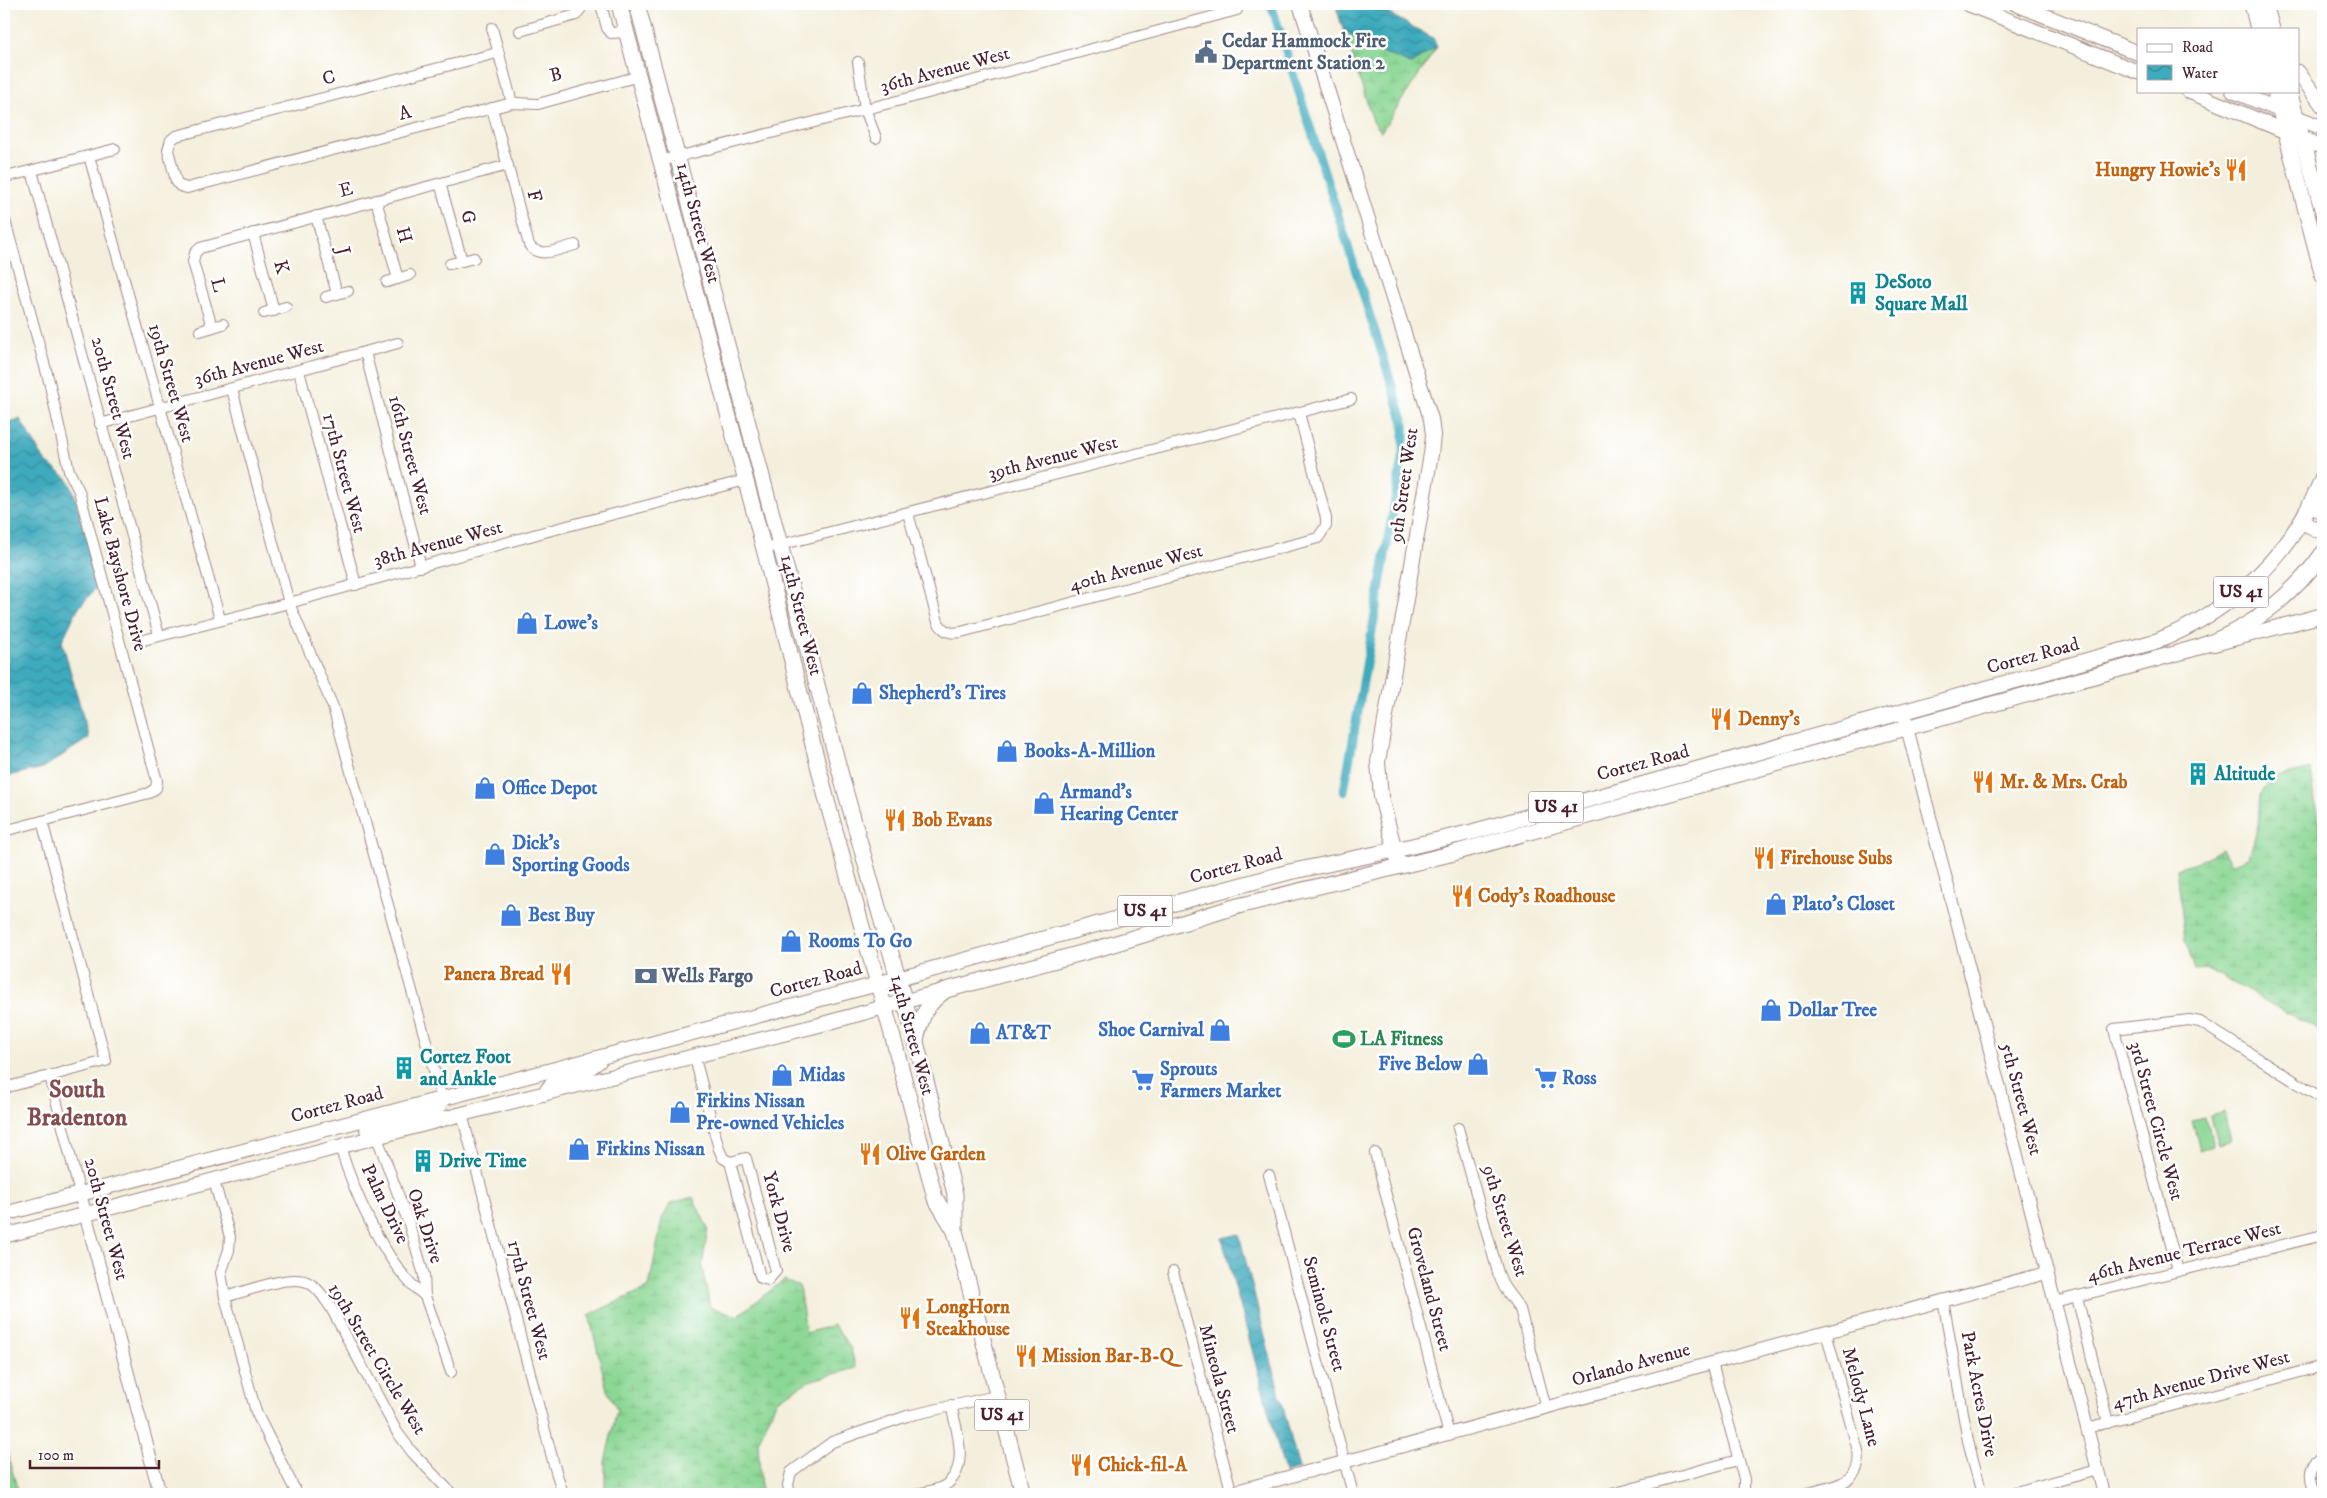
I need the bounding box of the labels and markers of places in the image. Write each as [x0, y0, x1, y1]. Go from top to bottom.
place label: Cedar Hammock Fire Department Station 2 [1222, 30, 1386, 75]
public building icon: Cedar Hammock Fire Department Station 2 [1193, 39, 1219, 65]
restaurant icon: Hungry Howie's [2223, 157, 2249, 183]
place label: Hungry Howie's [2095, 159, 2221, 182]
place label: DeSoto Square Mall [1875, 271, 1968, 317]
building icon: DeSoto Square Mall [1845, 280, 1871, 306]
shop icon: Lowe's [514, 610, 540, 636]
place label: Lowe's [544, 612, 599, 635]
shop icon: Shepherd's Tires [849, 680, 875, 706]
place label: Shepherd's Tires [879, 682, 1007, 705]
restaurant icon: Denny's [1708, 706, 1734, 732]
place label: Denny's [1738, 708, 1801, 731]
shop icon: Books-A-Million [994, 738, 1020, 764]
place label: Books-A-Million [1024, 740, 1157, 763]
building icon: Altitude [2185, 761, 2211, 787]
place label: Altitude [2213, 763, 2275, 786]
restaurant icon: Mr. & Mrs. Crab [1970, 769, 1996, 795]
place label: Mr. & Mrs. Crab [2000, 771, 2127, 794]
shop icon: Office Depot [472, 775, 498, 801]
place label: Office Depot [502, 777, 598, 800]
place label: Armand's Hearing Center [1059, 781, 1179, 826]
shop icon: Armand's Hearing Center [1031, 790, 1057, 816]
restaurant icon: Bob Evans [882, 807, 908, 833]
place label: Bob Evans [912, 809, 993, 832]
place label: Dick's Sporting Goods [512, 832, 630, 877]
shop icon: Dick's Sporting Goods [482, 841, 508, 867]
restaurant icon: Firehouse Subs [1751, 845, 1777, 871]
place label: Firehouse Subs [1780, 847, 1893, 870]
restaurant icon: Cody's Roadhouse [1449, 883, 1475, 909]
place label: Cody's Roadhouse [1478, 885, 1616, 908]
shop icon: Plato's Closet [1763, 891, 1789, 917]
place label: Plato's Closet [1792, 893, 1896, 916]
shop icon: Best Buy [498, 902, 524, 928]
place label: Best Buy [528, 904, 596, 927]
shop icon: Rooms To Go [778, 928, 804, 954]
place label: Rooms To Go [808, 930, 912, 953]
restaurant icon: Panera Bread [548, 961, 574, 987]
place label: Panera Bread [444, 963, 545, 986]
bank icon: Wells Fargo [633, 963, 659, 989]
place label: Wells Fargo [661, 965, 753, 988]
shop icon: Dollar Tree [1758, 997, 1784, 1023]
place label: Dollar Tree [1788, 999, 1877, 1022]
shop icon: Shoe Carnival [1207, 1017, 1233, 1043]
place label: Shoe Carnival [1098, 1019, 1204, 1042]
shop icon: AT&T [967, 1020, 993, 1046]
place label: AT&T [995, 1022, 1052, 1045]
sports icon: LA Fitness [1331, 1026, 1357, 1052]
place label: LA Fitness [1360, 1028, 1444, 1051]
place label: Cortez Foot and Ankle [420, 1046, 512, 1091]
shop icon: Five Below [1465, 1051, 1491, 1077]
place label: Five Below [1378, 1053, 1463, 1076]
building icon: Cortez Foot and Ankle [391, 1055, 417, 1081]
place label: Sprouts Farmers Market [1160, 1058, 1282, 1103]
shop icon: Midas [769, 1062, 795, 1088]
place label: Midas [799, 1064, 846, 1087]
supermarket icon: Ross [1533, 1065, 1559, 1091]
supermarket icon: Sprouts Farmers Market [1130, 1067, 1156, 1093]
place label: Ross [1562, 1067, 1597, 1090]
place label: Firkins Nissan Pre-owned Vehicles [696, 1090, 845, 1135]
shop icon: Firkins Nissan Pre-owned Vehicles [667, 1099, 693, 1125]
shop icon: Firkins Nissan [566, 1136, 592, 1162]
place label: Firkins Nissan [596, 1138, 706, 1161]
restaurant icon: Olive Garden [857, 1141, 883, 1167]
place label: Olive Garden [886, 1143, 987, 1166]
building icon: Drive Time [410, 1148, 436, 1174]
place label: Drive Time [439, 1150, 527, 1173]
place label: LongHorn Steakhouse [926, 1296, 1011, 1341]
restaurant icon: LongHorn Steakhouse [897, 1305, 923, 1331]
restaurant icon: Mission Bar-B-Q [1013, 1343, 1039, 1369]
place label: Mission Bar-B-Q [1042, 1345, 1183, 1368]
restaurant icon: Chick-fil-A [1068, 1452, 1094, 1478]
place label: Chick-fil-A [1098, 1454, 1188, 1477]

